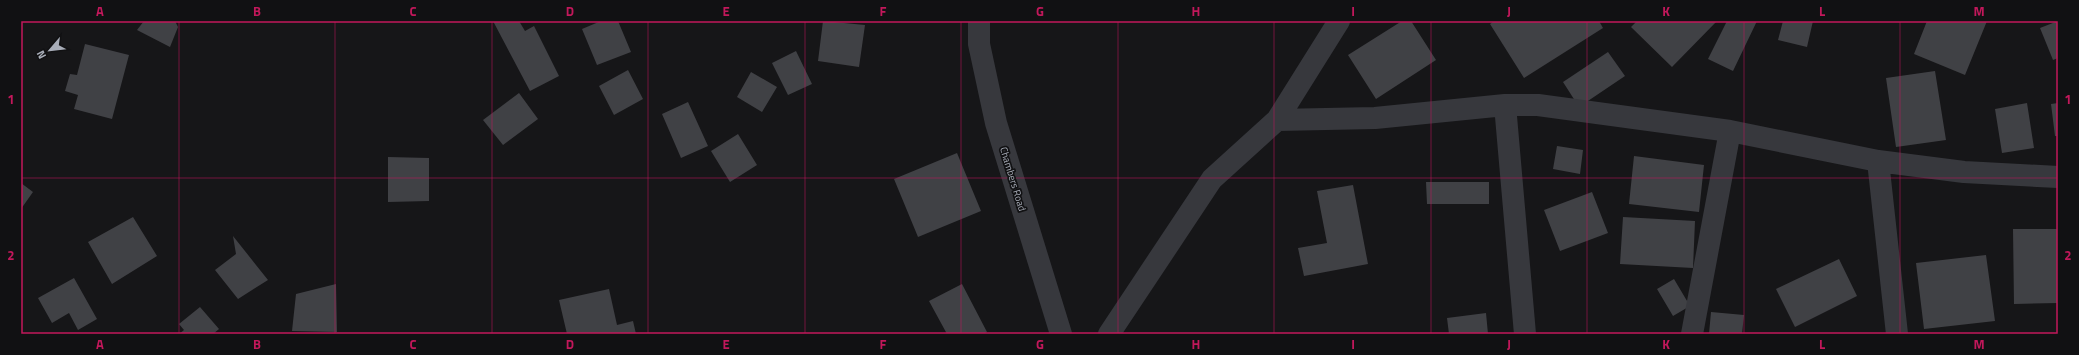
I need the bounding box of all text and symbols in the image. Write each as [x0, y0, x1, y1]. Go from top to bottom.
text: A [96, 1, 104, 21]
text: B [253, 1, 261, 21]
text: C [409, 1, 417, 21]
text: D [566, 1, 574, 21]
text: E [722, 1, 730, 21]
text: F [880, 1, 887, 21]
text: G [1036, 1, 1044, 21]
text: H [1192, 1, 1200, 21]
text: I [1351, 1, 1355, 21]
text: J [1507, 1, 1511, 21]
text: K [1662, 1, 1670, 21]
text: L [1819, 1, 1825, 21]
text: M [1973, 1, 1985, 21]
north arrow [30, 30, 70, 70]
text: N [32, 48, 50, 62]
text: 1 [7, 89, 15, 109]
text: 1 [2064, 89, 2072, 109]
street label: Chambers Road [996, 145, 1030, 213]
text: 2 [7, 245, 15, 265]
text: 2 [2064, 245, 2072, 265]
text: A [96, 334, 104, 354]
text: B [253, 334, 261, 354]
text: C [409, 334, 417, 354]
text: D [566, 334, 574, 354]
text: E [722, 334, 730, 354]
text: F [880, 334, 887, 354]
text: G [1036, 334, 1044, 354]
text: H [1192, 334, 1200, 354]
text: I [1351, 334, 1355, 354]
text: J [1507, 334, 1511, 354]
text: K [1662, 334, 1670, 354]
text: L [1819, 334, 1825, 354]
text: M [1973, 334, 1985, 354]

